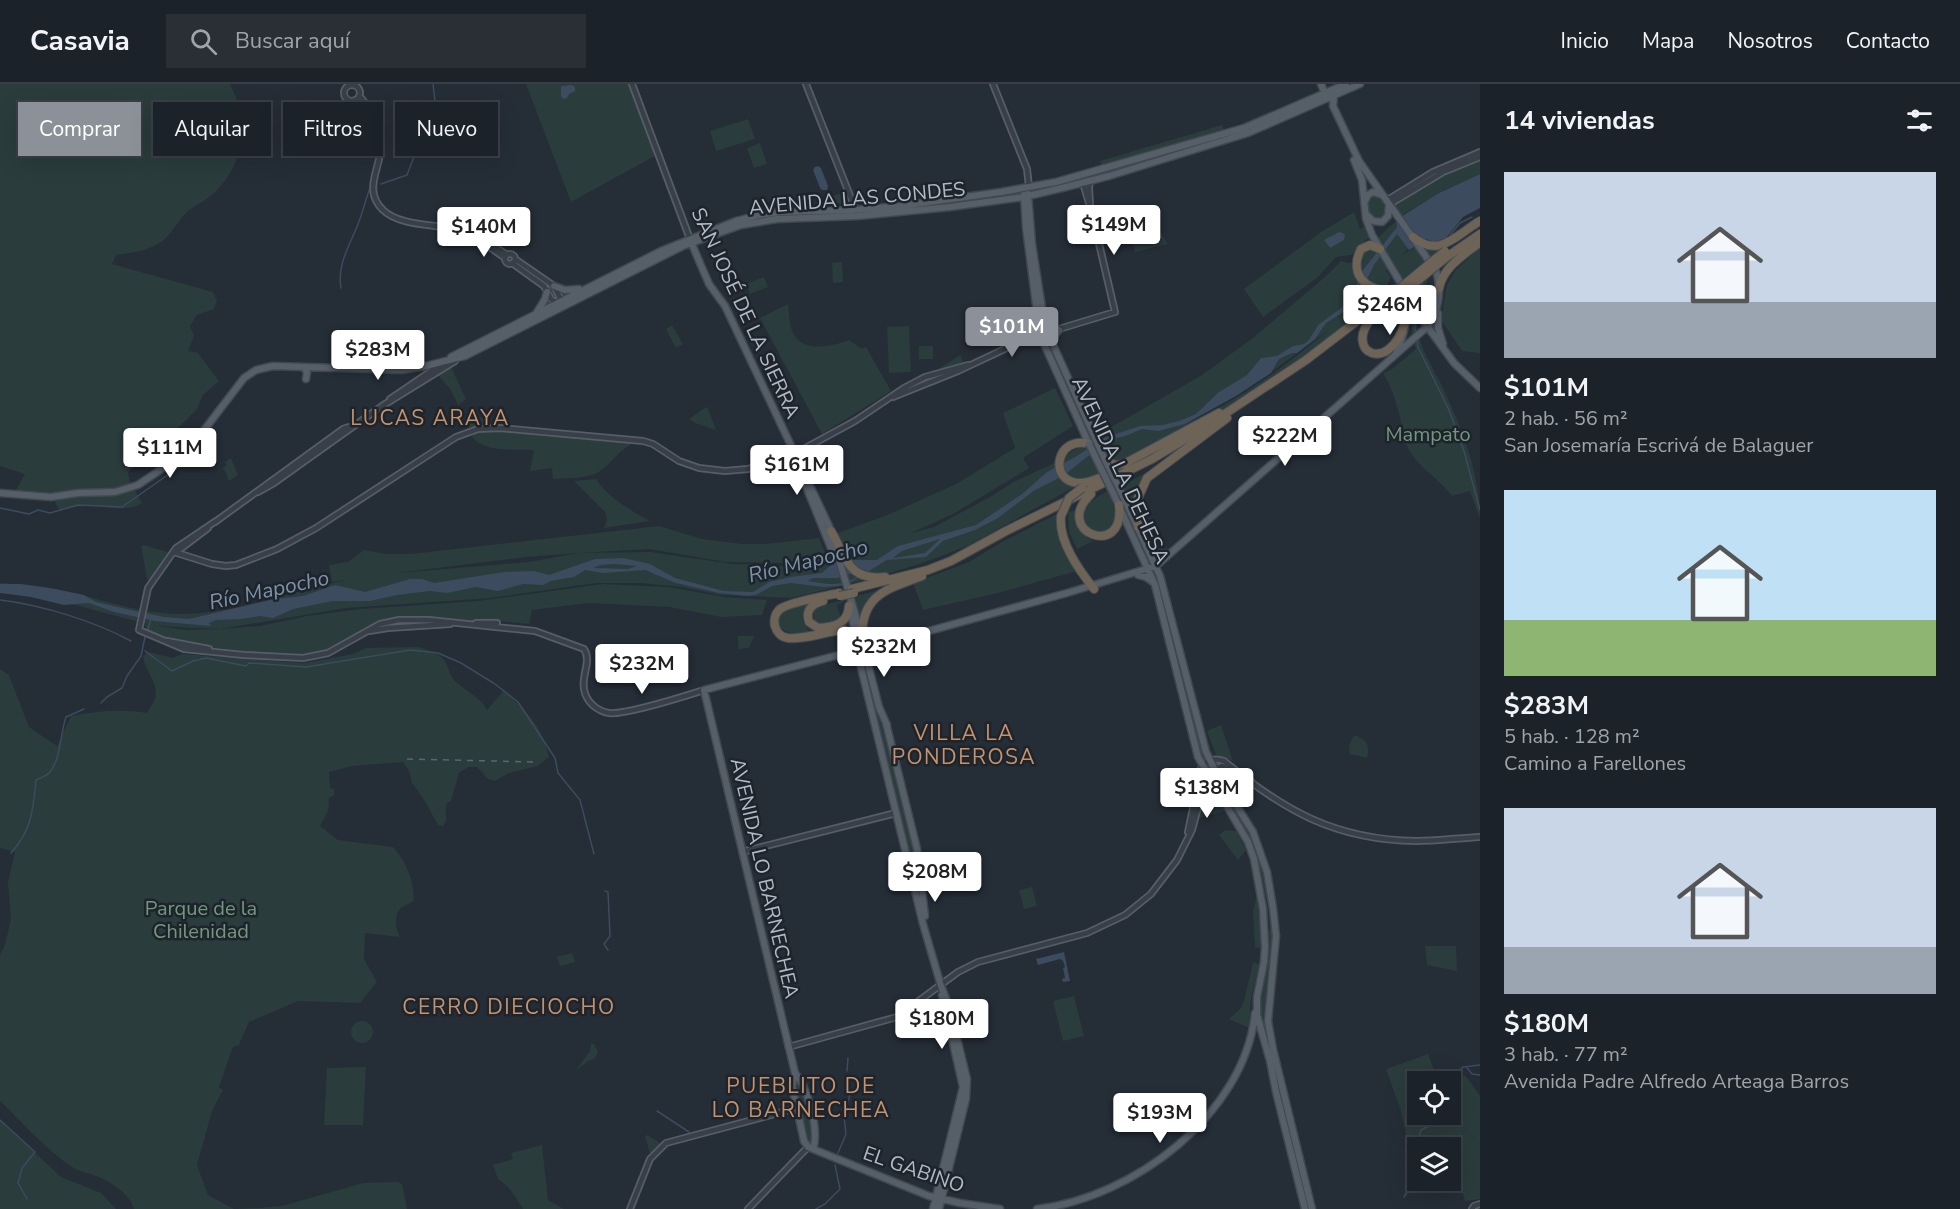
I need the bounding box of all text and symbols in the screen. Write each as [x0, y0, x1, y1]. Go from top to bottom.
search box [166, 14, 586, 68]
text: Casavia [30, 22, 130, 60]
icon: search [187, 25, 220, 58]
text: Buscar aquí [235, 26, 350, 56]
text: Inicio [1561, 27, 1609, 55]
text: Mapa [1642, 27, 1694, 55]
text: Nosotros [1727, 27, 1813, 55]
text: Contacto [1846, 27, 1930, 55]
chip: Comprar [18, 102, 141, 156]
chip: Alquilar [153, 102, 271, 156]
chip: Filtros [283, 102, 383, 156]
chip: Nuevo [395, 102, 498, 156]
text: 14 viviendas [1504, 103, 1655, 138]
icon: filters [1903, 104, 1936, 137]
street label: AVENIDA LAS CONDES [748, 176, 966, 221]
street label: SAN JOSÉ DE LA SIERRA [685, 203, 806, 423]
pin: $149M [1072, 205, 1156, 256]
pin: $140M [442, 207, 526, 258]
text: $149M [1081, 211, 1147, 238]
icon: home [1666, 211, 1774, 319]
text: $140M [451, 213, 517, 240]
pin: $246M [1348, 285, 1432, 336]
text: $246M [1357, 291, 1423, 318]
pin: $101M [970, 307, 1054, 358]
text: $101M [979, 313, 1045, 340]
pin: $283M [336, 330, 420, 381]
text: $283M [345, 336, 411, 363]
text: $101M [1504, 370, 1589, 405]
street label: AVENIDA LA DEHESA [1065, 372, 1176, 568]
district label: LUCAS ARAYA [350, 404, 510, 432]
text: 2 hab. · 56 m² [1504, 405, 1628, 432]
pin: $222M [1243, 416, 1327, 467]
park label: Mampato [1385, 421, 1471, 448]
text: $222M [1252, 422, 1318, 449]
pin: $111M [128, 428, 212, 479]
text: San Josemaría Escrivá de Balaguer [1504, 432, 1813, 459]
text: $111M [137, 434, 203, 461]
pin: $161M [755, 445, 839, 496]
text: $161M [764, 451, 830, 478]
icon: home [1666, 529, 1774, 637]
water label: Río Mapocho [745, 533, 871, 589]
water label: Río Mapocho [206, 564, 332, 616]
pin: $232M [842, 627, 926, 678]
text: $232M [851, 633, 917, 660]
pin: $232M [600, 644, 684, 695]
text: $232M [609, 650, 675, 677]
text: $283M [1504, 688, 1589, 723]
district label: VILLA LA PONDEROSA [892, 719, 1036, 771]
text: 5 hab. · 128 m² [1504, 723, 1640, 750]
text: Camino a Farellones [1504, 750, 1686, 777]
street label: AVENIDA LO BARNECHEA [724, 755, 805, 1001]
pin: $138M [1165, 768, 1249, 819]
text: $138M [1174, 774, 1240, 801]
icon: home [1666, 847, 1774, 955]
pin: $208M [893, 852, 977, 903]
text: $208M [902, 858, 968, 885]
park label: Parque de la Chilenidad [145, 895, 257, 945]
district label: CERRO DIECIOCHO [402, 993, 616, 1021]
pin: $180M [900, 999, 984, 1050]
text: $180M [909, 1005, 975, 1032]
text: $180M [1504, 1006, 1589, 1041]
text: 3 hab. · 77 m² [1504, 1041, 1628, 1068]
text: Avenida Padre Alfredo Arteaga Barros [1504, 1068, 1849, 1095]
map controls [1407, 1071, 1461, 1191]
button: locate [1407, 1071, 1461, 1125]
district label: PUEBLITO DE LO BARNECHEA [712, 1072, 890, 1124]
pin: $193M [1118, 1093, 1202, 1144]
text: $193M [1127, 1099, 1193, 1126]
button: layers [1407, 1137, 1461, 1191]
street label: EL GABINO [860, 1140, 968, 1199]

